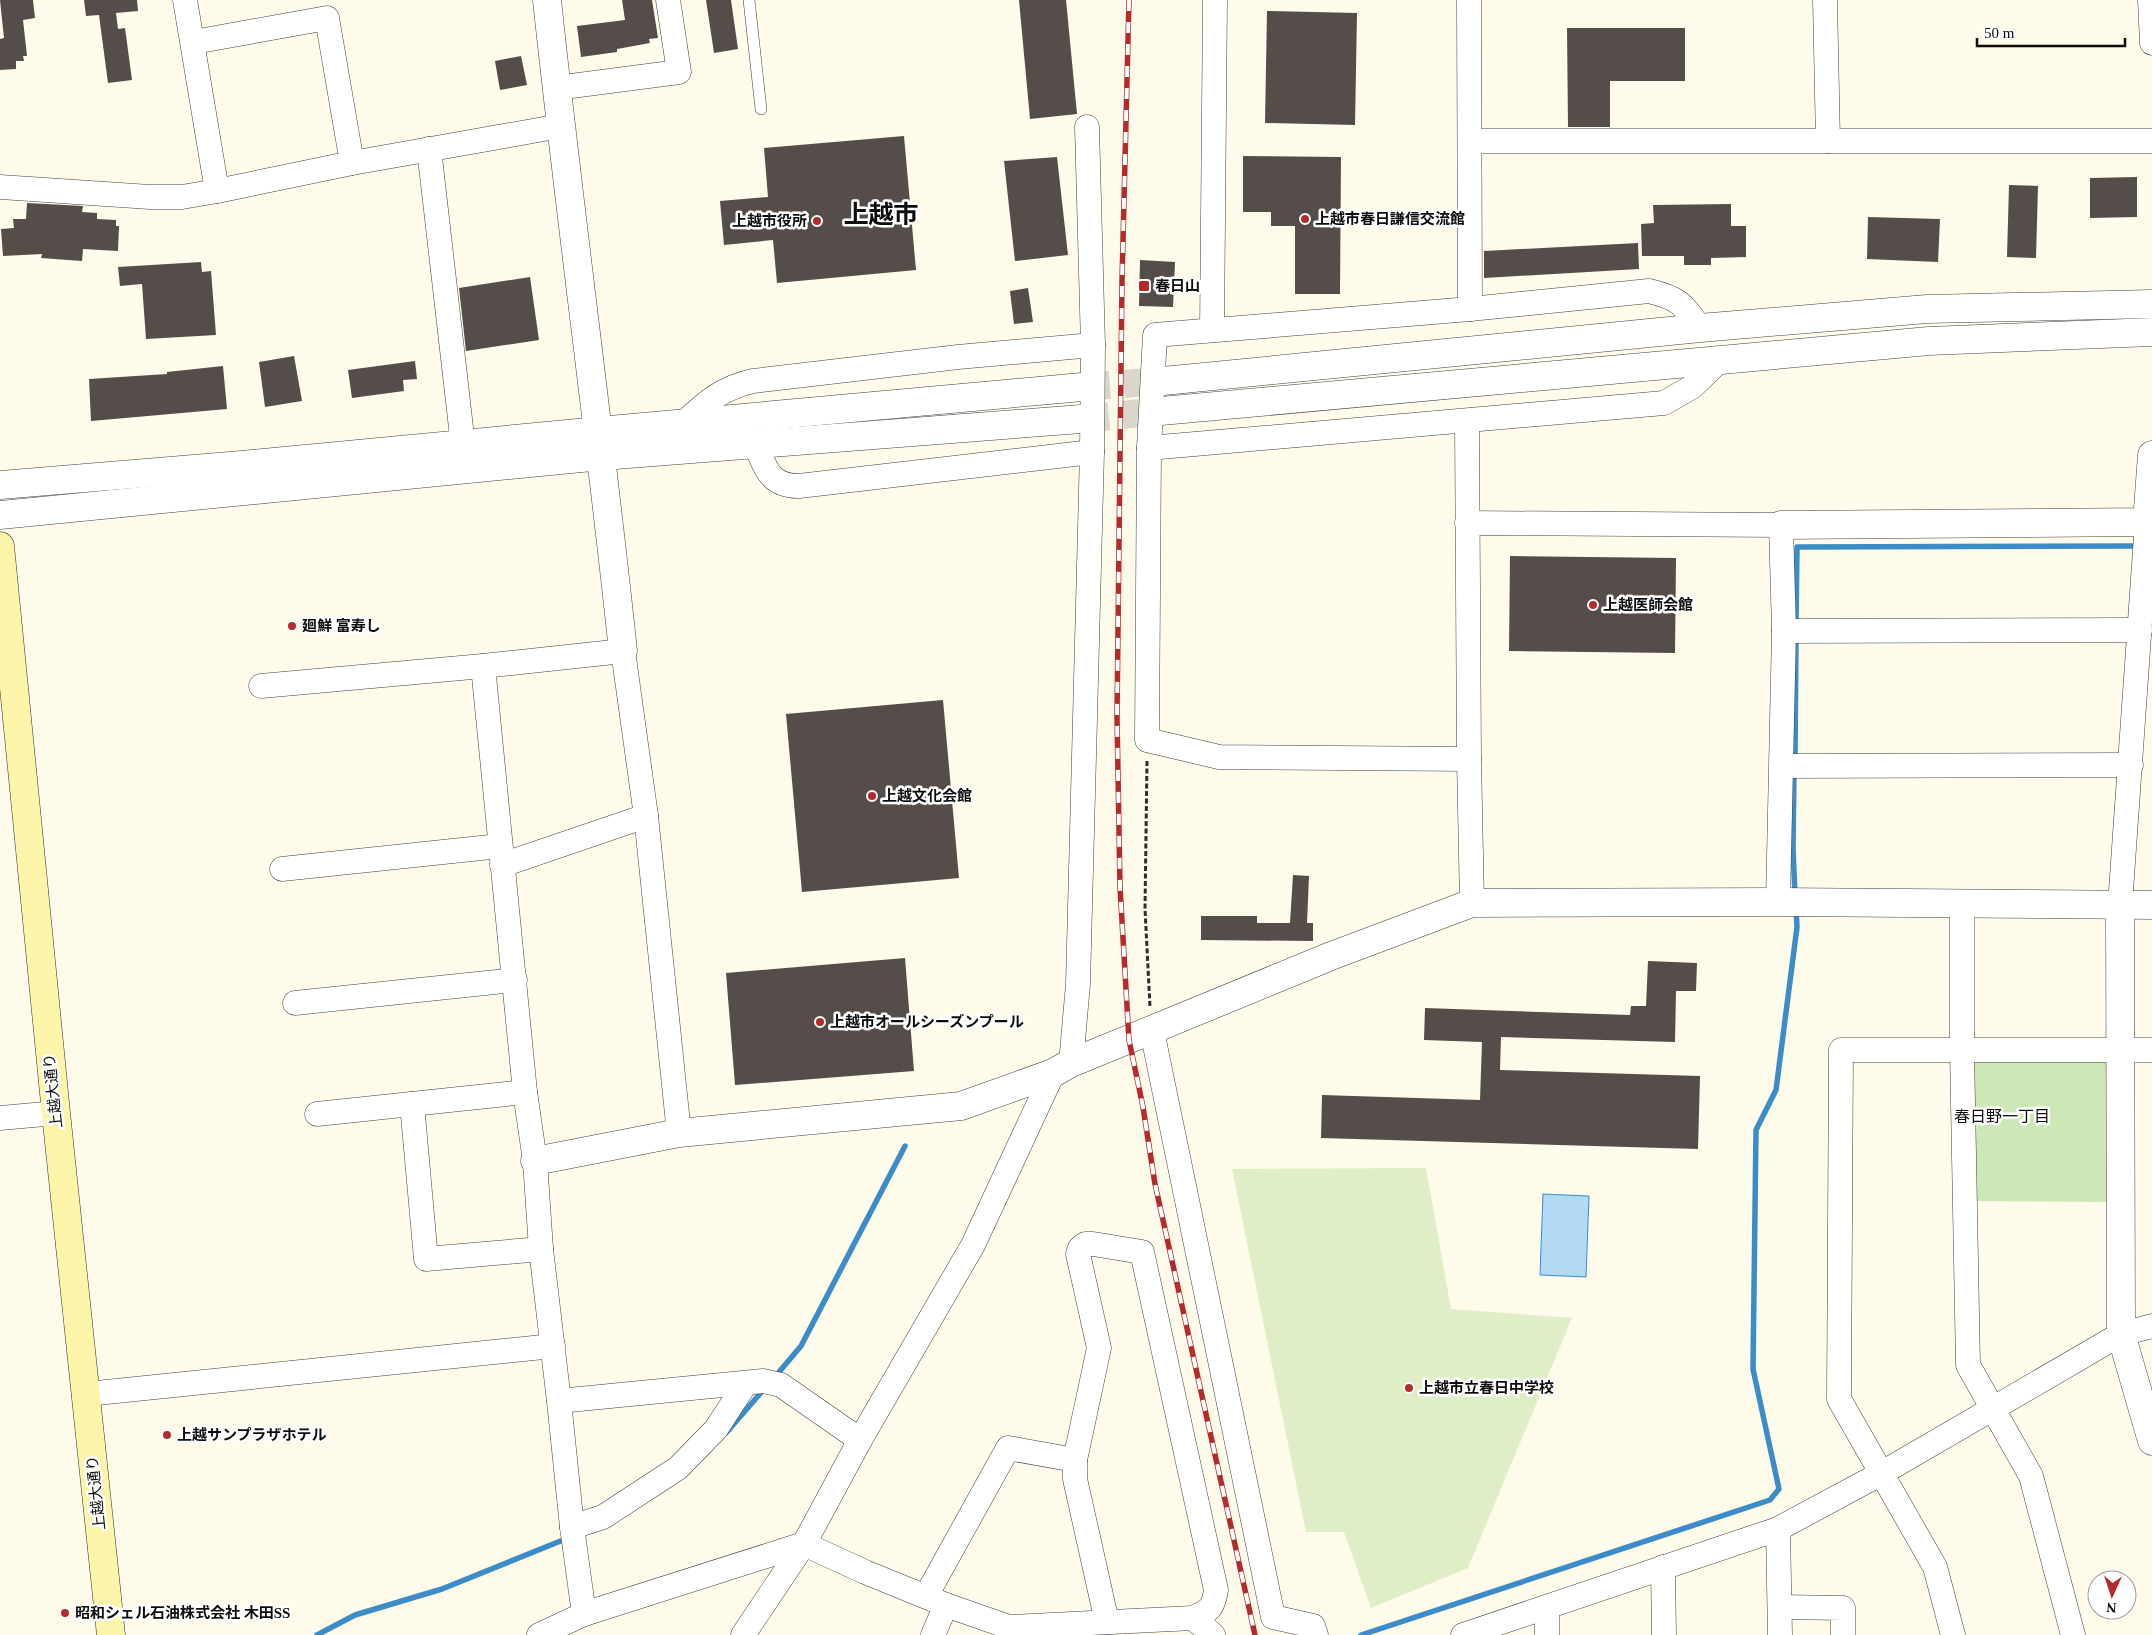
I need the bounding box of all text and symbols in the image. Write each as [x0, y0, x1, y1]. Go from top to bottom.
scale bar [1977, 15, 2124, 47]
text: 50 m [1984, 25, 2015, 41]
district label: 上越市 [843, 201, 919, 228]
place label: 上越市春日謙信交流館 [1315, 210, 1465, 227]
place label: 上越市役所 [732, 212, 807, 229]
marker: 上越市春日謙信交流館 [1299, 213, 1311, 225]
marker: 上越市役所 [811, 215, 823, 227]
place label: 春日山 [1155, 278, 1200, 294]
marker: 春日山 [1137, 279, 1151, 293]
place label: 上越医師会館 [1603, 596, 1693, 613]
marker: 上越医師会館 [1587, 599, 1599, 611]
place label: 廻鮮 富寿し [302, 618, 381, 634]
marker: 廻鮮 富寿し [286, 620, 298, 632]
place label: 上越文化会館 [882, 787, 972, 804]
marker: 上越文化会館 [866, 790, 878, 802]
place label: 上越市オールシーズンプール [830, 1013, 1024, 1030]
marker: 上越市オールシーズンプール [814, 1016, 826, 1028]
street label: 上越大通り [41, 1053, 65, 1129]
district label: 春日野一丁目 [1954, 1108, 2050, 1125]
place label: 上越市立春日中学校 [1419, 1379, 1554, 1396]
marker: 上越市立春日中学校 [1403, 1382, 1415, 1394]
place label: 上越サンプラザホテル [177, 1426, 327, 1443]
marker: 上越サンプラザホテル [161, 1429, 173, 1441]
street label: 上越大通り [84, 1455, 108, 1531]
north arrow [2087, 1570, 2137, 1620]
text: N [2106, 1600, 2117, 1615]
place label: 昭和シェル石油株式会社 木田SS [75, 1604, 290, 1621]
marker: 昭和シェル石油株式会社 木田SS [59, 1607, 71, 1619]

